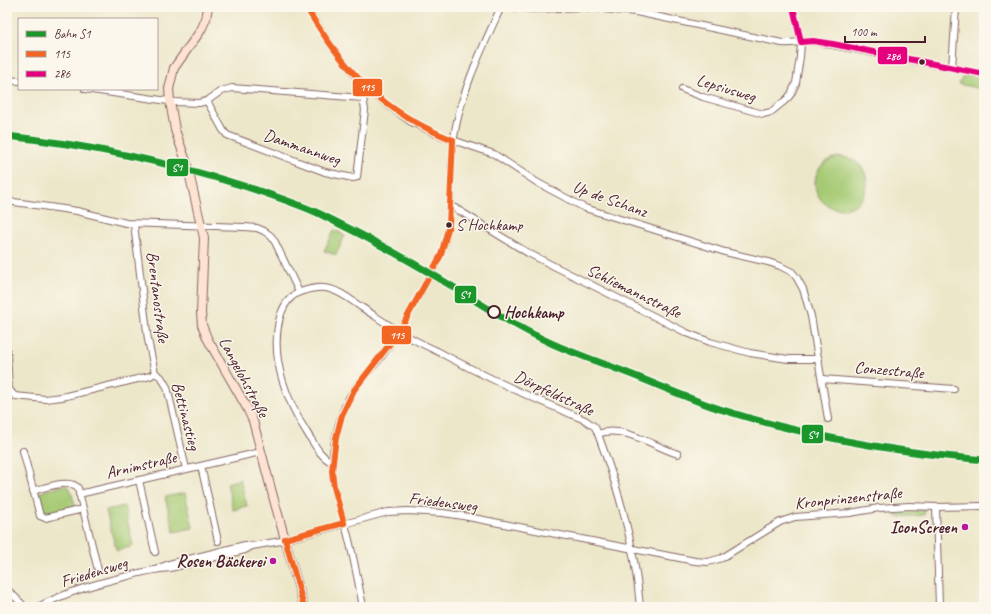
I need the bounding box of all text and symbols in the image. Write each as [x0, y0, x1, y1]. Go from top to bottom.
legend [18, 18, 158, 90]
scale bar [845, 18, 925, 44]
text: 100 m [851, 24, 878, 40]
text: Bahn S1 [54, 26, 91, 42]
text: 115 [54, 46, 71, 62]
line badge: 286 [877, 46, 908, 65]
text: 286 [885, 49, 901, 63]
unlabelled marker [917, 57, 927, 67]
text: 286 [54, 66, 71, 82]
street label: Lepsiusweg [694, 69, 760, 107]
line badge: 115 [352, 78, 383, 97]
text: 115 [360, 80, 376, 94]
street label: Dammannweg [261, 124, 344, 170]
line badge: S1 [166, 158, 189, 177]
text: S1 [172, 160, 183, 174]
street label: Up de Schanz [570, 176, 652, 223]
place label: S Hochkamp [456, 215, 523, 235]
marker: S Hochkamp [444, 220, 454, 230]
street label: Brentanostraße [142, 250, 174, 345]
street label: Schliemannstraße [583, 259, 686, 324]
line badge: S1 [454, 285, 477, 304]
text: S1 [460, 287, 471, 301]
place label: Hochkamp [504, 302, 565, 323]
marker: Hochkamp [487, 305, 501, 319]
line badge: 115 [381, 325, 412, 345]
text: 115 [390, 328, 406, 342]
street label: Langelohstraße [214, 333, 275, 422]
street label: Conzestraße [854, 357, 926, 384]
street label: Dörpfeldstraße [511, 365, 598, 421]
street label: Bettinastieg [167, 380, 205, 453]
line badge: S1 [801, 424, 824, 444]
text: S1 [808, 427, 819, 441]
street label: Arnimstraße [104, 446, 180, 483]
street label: Kronprinzenstraße [794, 482, 904, 514]
street label: Friedensweg [408, 487, 479, 517]
place label: IconScreen [890, 517, 958, 538]
marker: IconScreen [960, 522, 970, 532]
place label: Rosen Bäckerei [177, 551, 268, 572]
street label: Friedensweg [58, 552, 131, 592]
marker: Rosen Bäckerei [268, 556, 278, 566]

